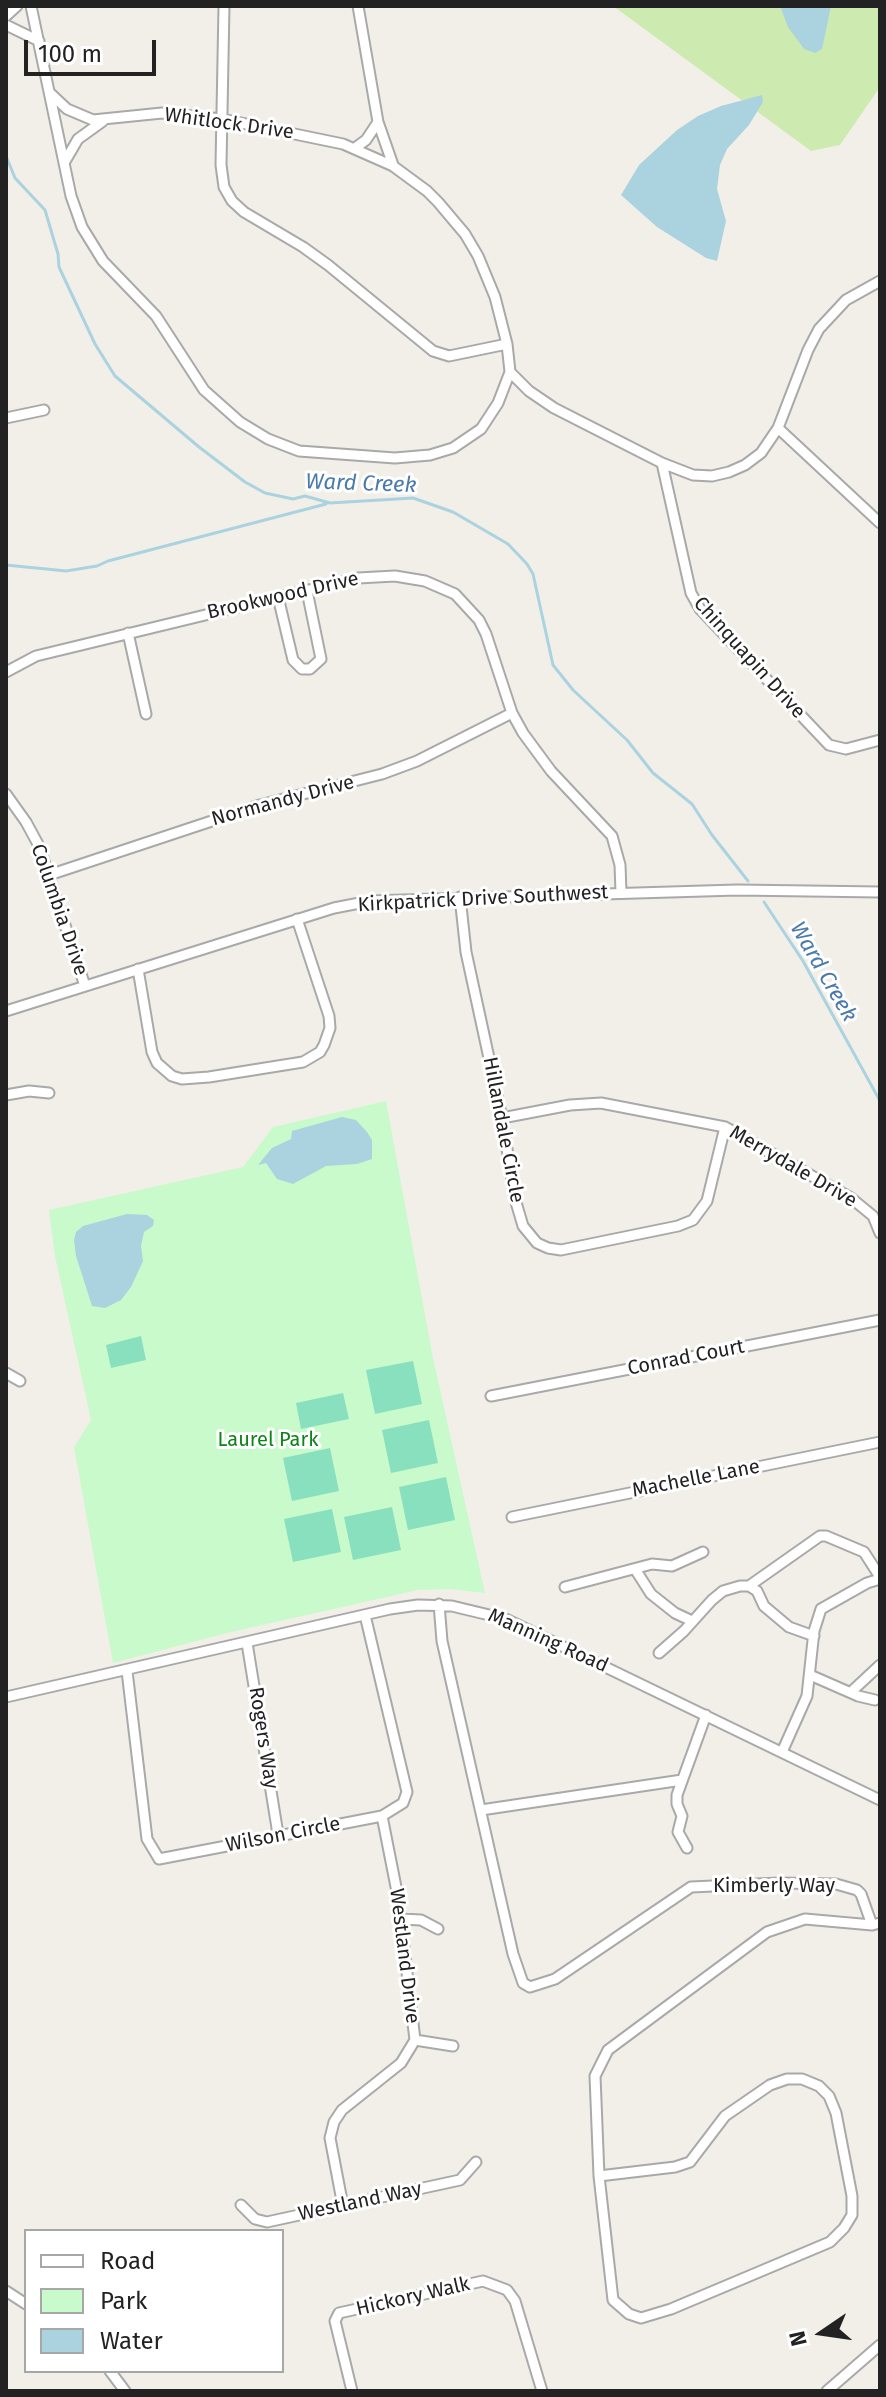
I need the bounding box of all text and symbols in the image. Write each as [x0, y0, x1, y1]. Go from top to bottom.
scale bar [28, 24, 160, 74]
text: 100 m [38, 40, 102, 68]
street label: Whitlock Drive [163, 103, 295, 145]
water label: Ward Creek [305, 469, 417, 499]
street label: Brookwood Drive [205, 567, 361, 625]
street label: Chinquapin Drive [688, 592, 810, 724]
street label: Normandy Drive [209, 770, 357, 832]
street label: Columbia Drive [25, 841, 93, 979]
street label: Kirkpatrick Drive Southwest [357, 880, 609, 918]
water label: Ward Creek [784, 917, 862, 1027]
street label: Hillandale Circle [477, 1055, 529, 1205]
street label: Merrydale Drive [725, 1121, 861, 1213]
street label: Conrad Court [626, 1335, 746, 1381]
park label: Laurel Park [218, 1428, 318, 1452]
street label: Machelle Lane [630, 1455, 762, 1503]
street label: Manning Road [484, 1604, 612, 1678]
street label: Rogers Way [243, 1685, 283, 1791]
street label: Wilson Circle [224, 1812, 342, 1858]
street label: Kimberly Way [713, 1874, 835, 1898]
street label: Westland Drive [384, 1887, 424, 2025]
street label: Westland Way [296, 2177, 424, 2227]
legend [24, 2229, 284, 2373]
text: Road [100, 2247, 155, 2275]
street label: Hickory Walk [354, 2272, 472, 2322]
text: Park [100, 2287, 147, 2315]
north arrow [782, 2293, 862, 2373]
text: Water [100, 2327, 163, 2355]
text: N [783, 2328, 813, 2349]

